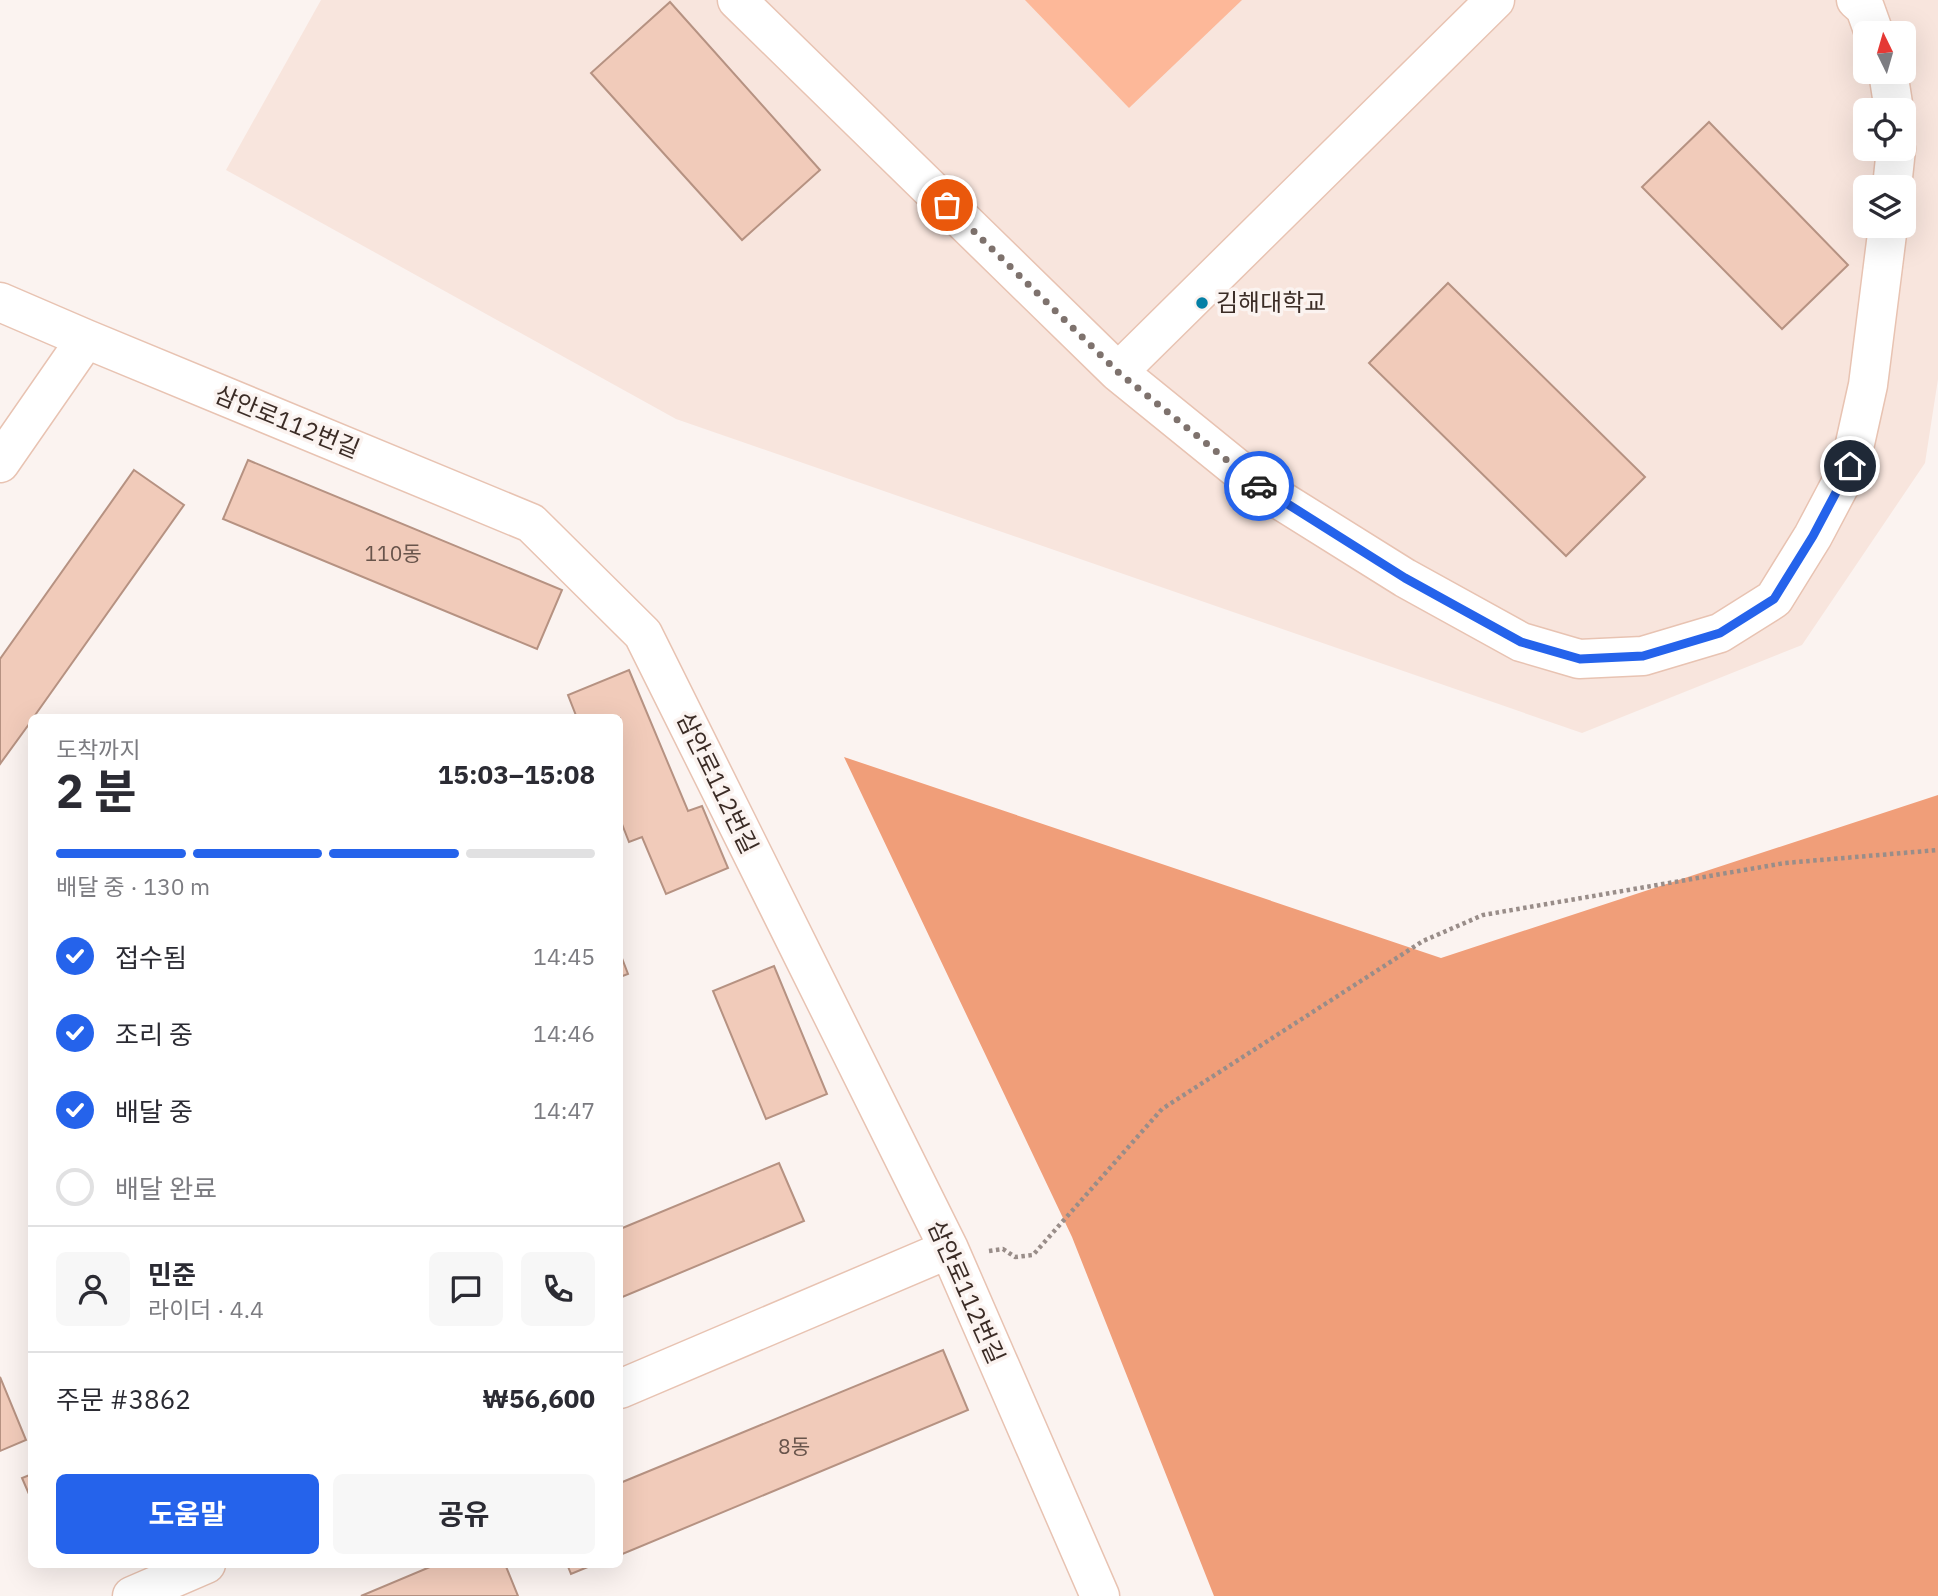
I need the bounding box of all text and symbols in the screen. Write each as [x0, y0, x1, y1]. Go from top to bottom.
north arrow [1853, 21, 1916, 84]
map controls [1853, 21, 1916, 238]
button: locate [1853, 98, 1916, 161]
pin [917, 175, 977, 235]
button: layers [1853, 175, 1916, 238]
icon: bag [928, 186, 966, 224]
place label: 김해대학교 [1216, 286, 1326, 318]
marker: 김해대학교 [1194, 295, 1210, 311]
street label: 삼안로112번길 [210, 377, 365, 465]
pin [1820, 436, 1880, 496]
icon: home [1831, 447, 1869, 485]
courier [1224, 451, 1294, 521]
icon: car [1240, 467, 1278, 505]
house number: 110동 [364, 539, 422, 567]
street label: 삼안로112번길 [670, 707, 766, 859]
text: 도착까지 [56, 734, 141, 764]
text: 15:03–15:08 [438, 757, 595, 791]
text: 2 분 [56, 761, 137, 821]
text: 배달 중 · 130 m [56, 871, 210, 901]
icon: check [56, 937, 94, 975]
text: 접수됨 [115, 940, 187, 974]
text: 14:45 [533, 941, 595, 971]
icon: check [56, 1014, 94, 1052]
text: 조리 중 [115, 1017, 193, 1051]
text: 14:46 [533, 1018, 595, 1048]
icon: check [56, 1091, 94, 1129]
text: 배달 중 [115, 1094, 193, 1128]
text: 14:47 [533, 1095, 595, 1125]
text: 배달 완료 [115, 1171, 217, 1205]
street label: 삼안로112번길 [921, 1215, 1013, 1368]
button: person [56, 1252, 130, 1326]
button: chat [429, 1252, 503, 1326]
button: phone [521, 1252, 595, 1326]
text: 민준 [148, 1257, 196, 1291]
text: 라이더 · 4.4 [148, 1294, 264, 1324]
text: ₩56,600 [482, 1381, 595, 1415]
text: 주문 #3862 [56, 1382, 191, 1416]
house number: 8동 [778, 1432, 810, 1460]
button: 도움말 [56, 1474, 319, 1554]
button: 공유 [333, 1474, 595, 1554]

